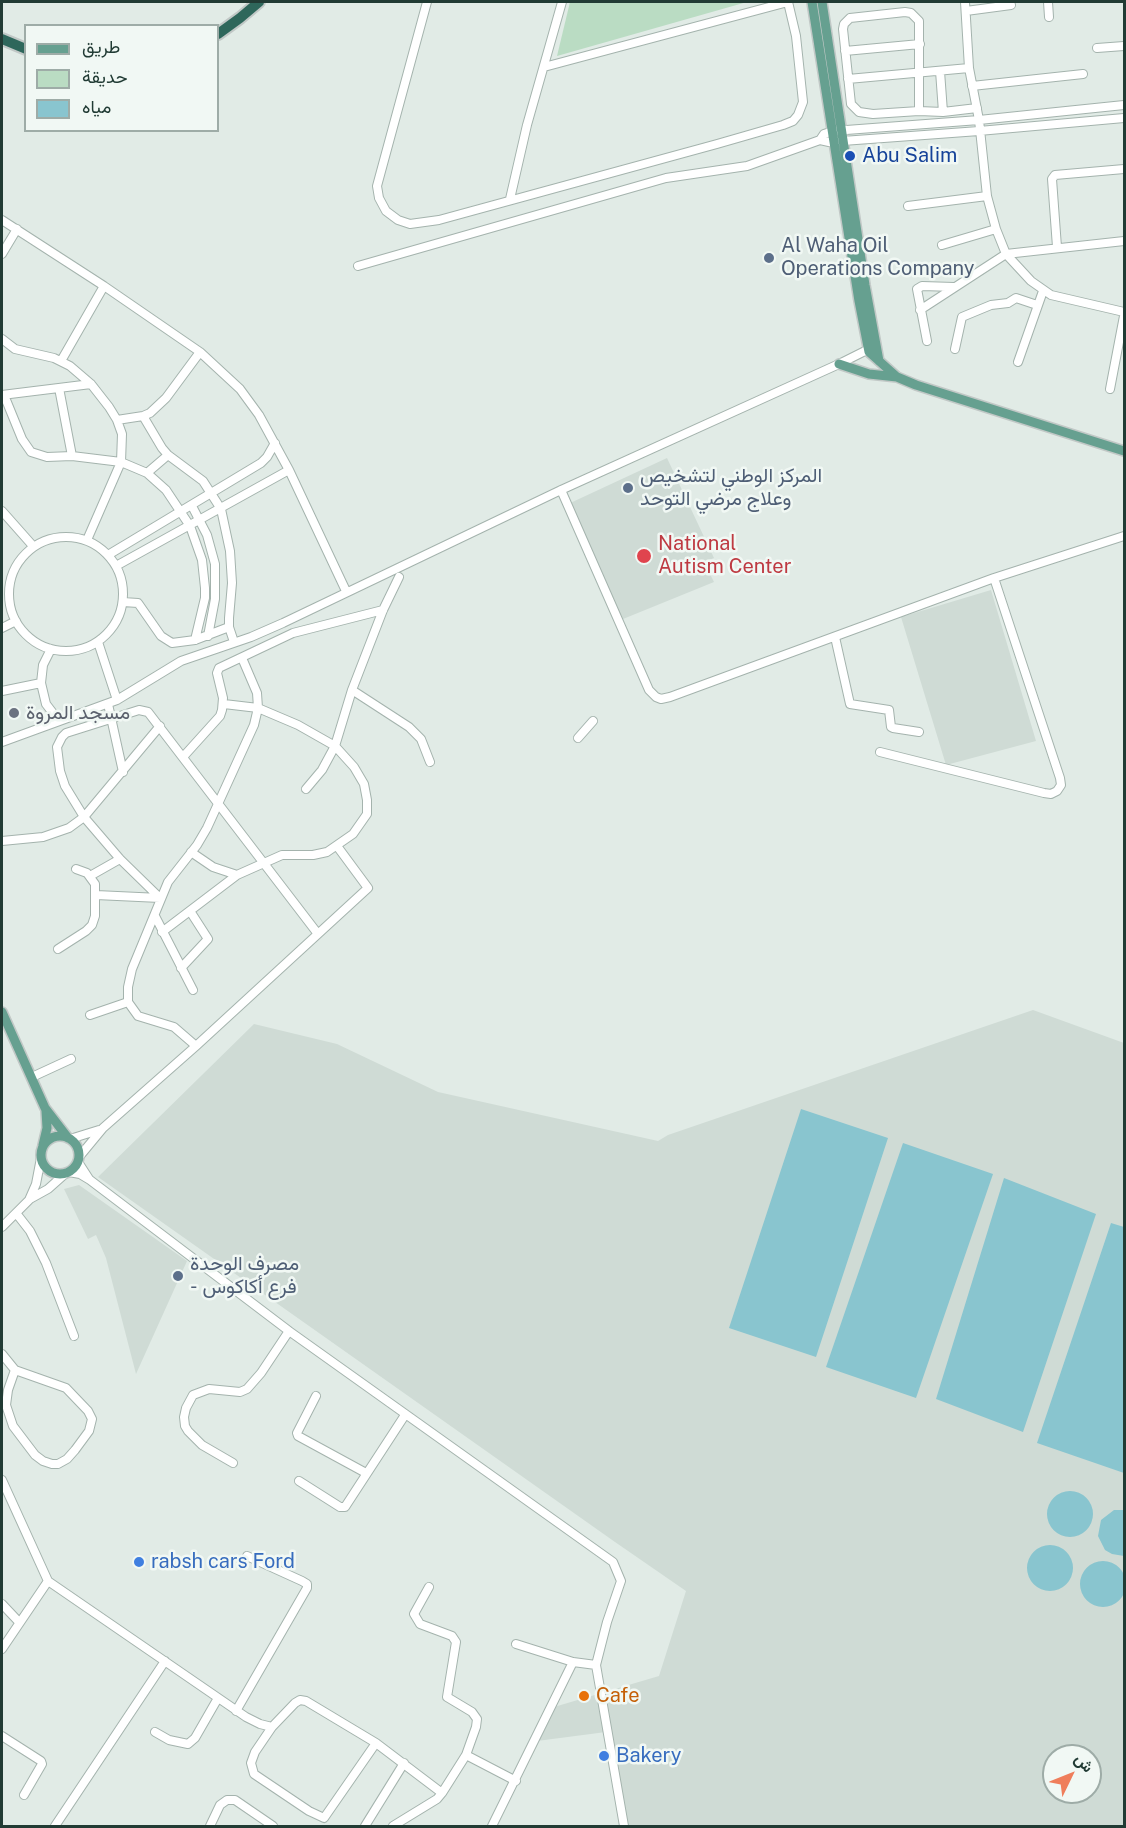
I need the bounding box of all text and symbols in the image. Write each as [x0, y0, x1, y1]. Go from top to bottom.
legend [24, 24, 219, 132]
text: طريق [82, 36, 120, 57]
text: حديقة [82, 66, 128, 87]
text: مياه [82, 96, 111, 117]
place label: Abu Salim [862, 144, 957, 168]
marker: Abu Salim [843, 149, 857, 163]
place label: Al Waha Oil Operations Company [781, 234, 974, 281]
marker: Al Waha Oil Operations Company [762, 251, 776, 265]
place label: المركز الوطني لتشخيص وعلاج مرضي التوحد [640, 464, 822, 511]
marker: المركز الوطني لتشخيص وعلاج مرضي التوحد [621, 481, 635, 495]
place label: National Autism Center [658, 532, 791, 579]
marker: National Autism Center [635, 547, 653, 565]
place label: مسجد المروة [26, 701, 130, 725]
marker: مسجد المروة [7, 706, 21, 720]
place label: مصرف الوحدة - فرع أكاكوس [190, 1252, 299, 1299]
marker: مصرف الوحدة - فرع أكاكوس [171, 1269, 185, 1283]
place label: rabsh cars Ford [151, 1550, 295, 1574]
marker: rabsh cars Ford [132, 1555, 146, 1569]
place label: Cafe [596, 1684, 639, 1708]
marker: Cafe [577, 1689, 591, 1703]
place label: Bakery [616, 1744, 681, 1768]
north arrow [1042, 1744, 1102, 1804]
marker: Bakery [597, 1749, 611, 1763]
text: ش [1071, 1749, 1098, 1776]

